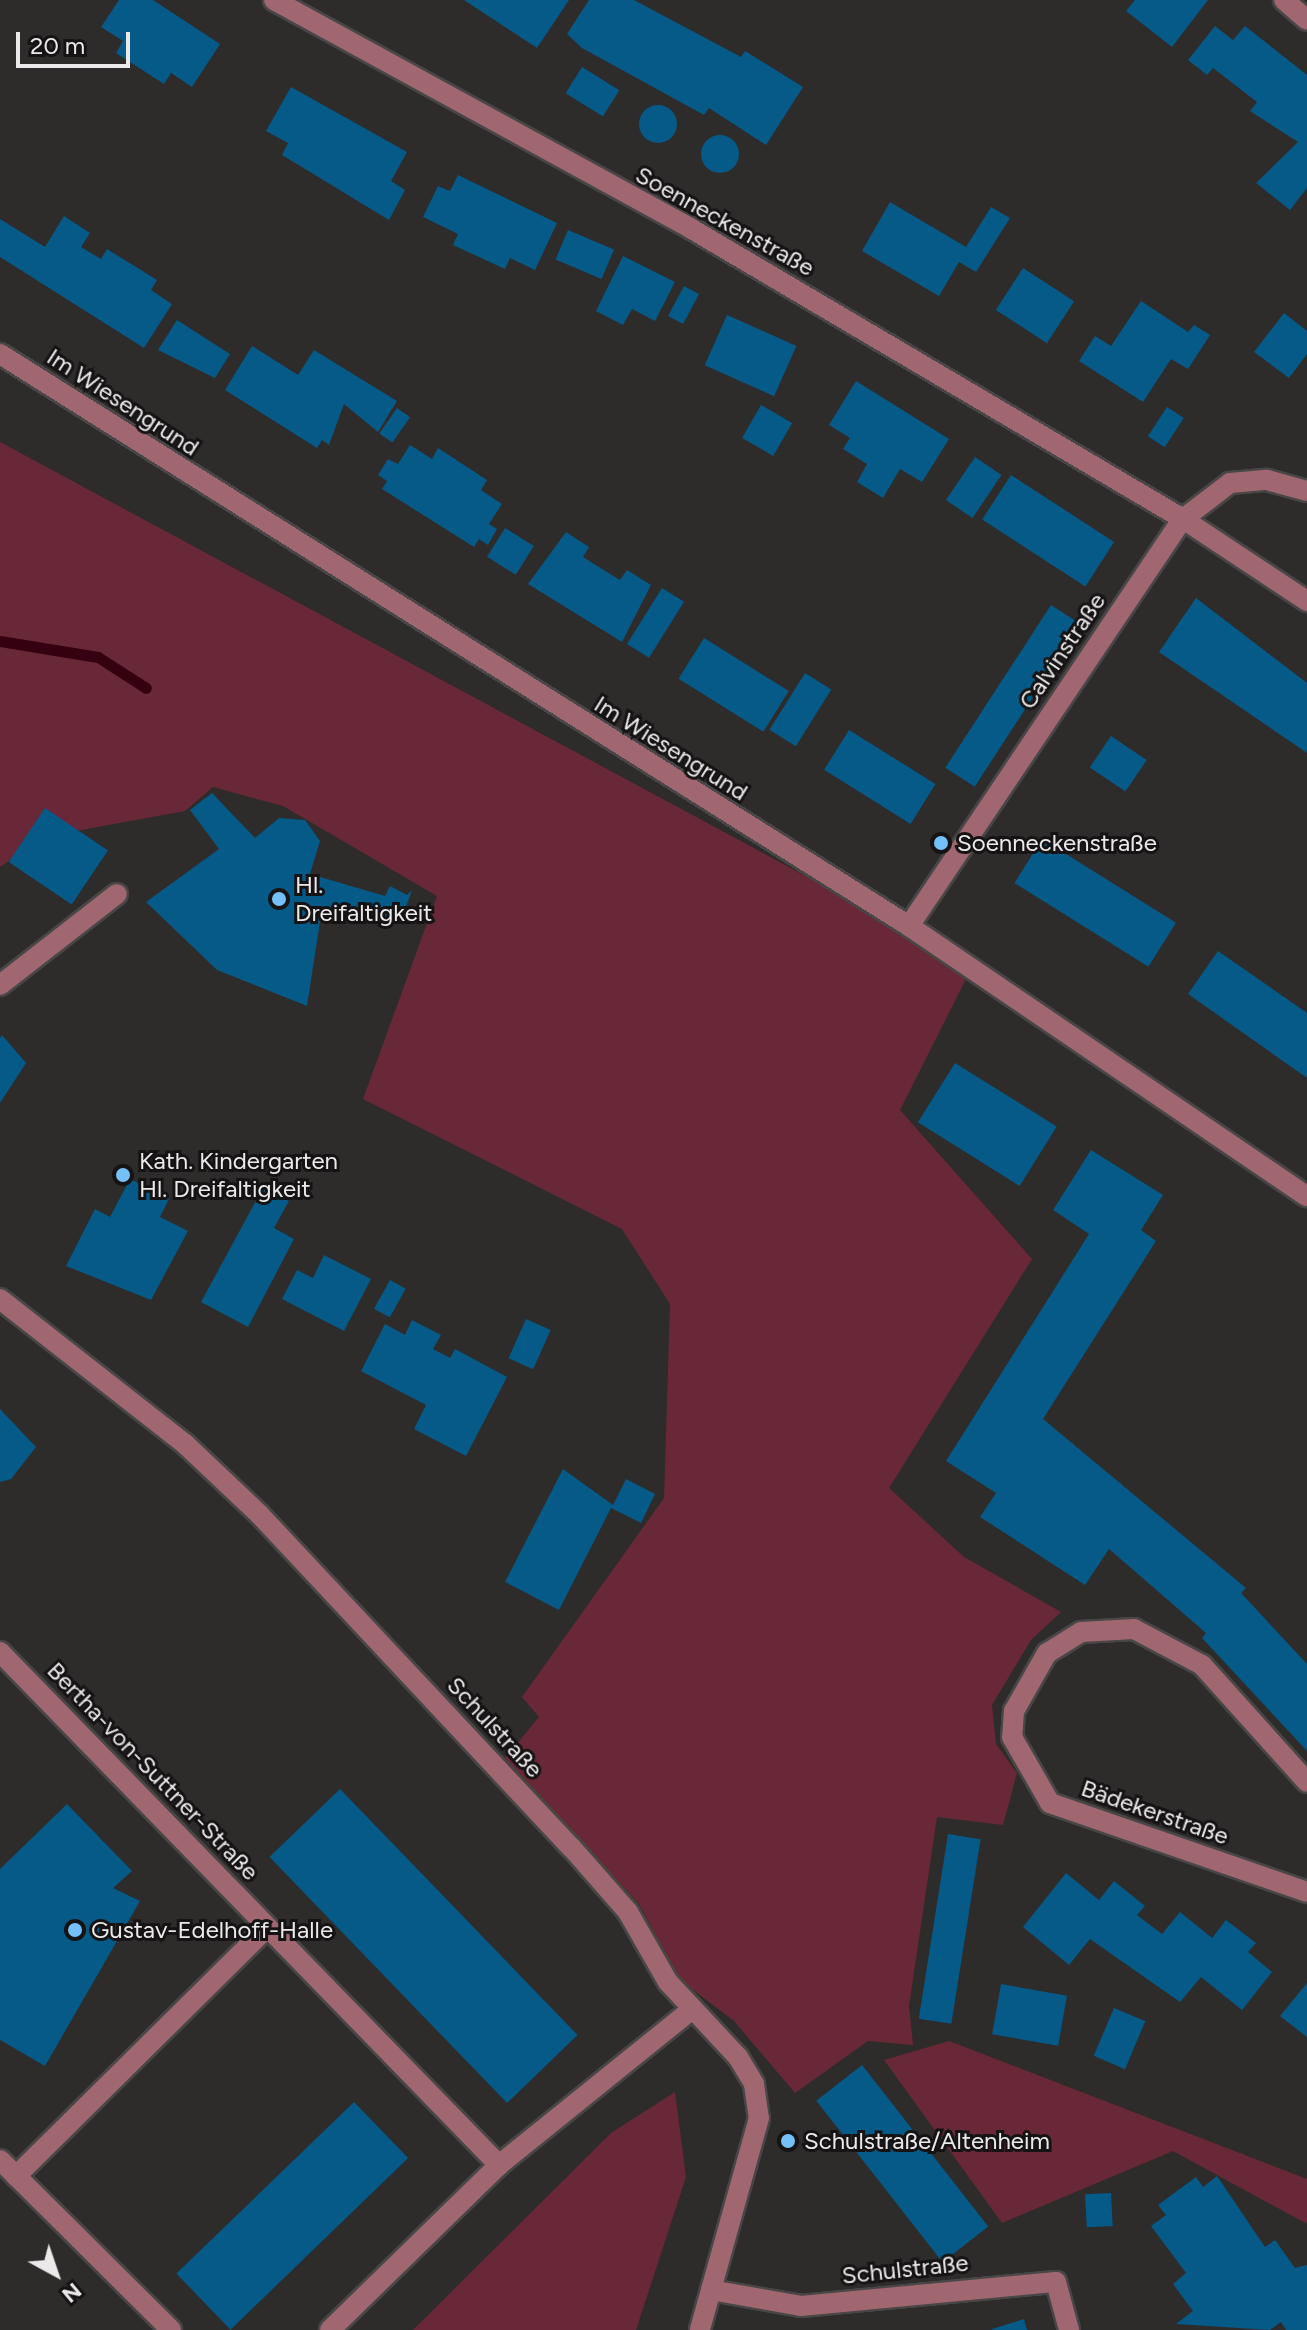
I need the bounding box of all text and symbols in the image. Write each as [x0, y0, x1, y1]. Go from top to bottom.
scale bar [20, 16, 134, 66]
text: 20 m [30, 31, 85, 60]
street label: Soenneckenstraße [631, 160, 819, 282]
street label: Im Wiesengrund [42, 342, 204, 462]
street label: Calvinstraße [1013, 588, 1111, 714]
street label: Im Wiesengrund [589, 689, 753, 807]
place label: Soenneckenstraße [957, 829, 1157, 857]
marker: Soenneckenstraße [932, 834, 950, 852]
place label: Hl. Dreifaltigkeit [295, 871, 432, 927]
marker: Hl. Dreifaltigkeit [270, 890, 288, 908]
place label: Kath. Kindergarten Hl. Dreifaltigkeit [139, 1147, 338, 1203]
marker: Kath. Kindergarten Hl. Dreifaltigkeit [114, 1166, 132, 1184]
street label: Bertha-von-Suttner-Straße [41, 1656, 265, 1886]
street label: Schulstraße [441, 1671, 549, 1783]
street label: Bädekerstraße [1078, 1773, 1232, 1851]
place label: Gustav-Edelhoff-Halle [91, 1916, 333, 1944]
marker: Gustav-Edelhoff-Halle [66, 1921, 84, 1939]
place label: Schulstraße/Altenheim [804, 2127, 1050, 2155]
marker: Schulstraße/Altenheim [779, 2132, 797, 2150]
north arrow [16, 2234, 96, 2314]
street label: Schulstraße [840, 2248, 970, 2290]
text: N [57, 2277, 87, 2309]

